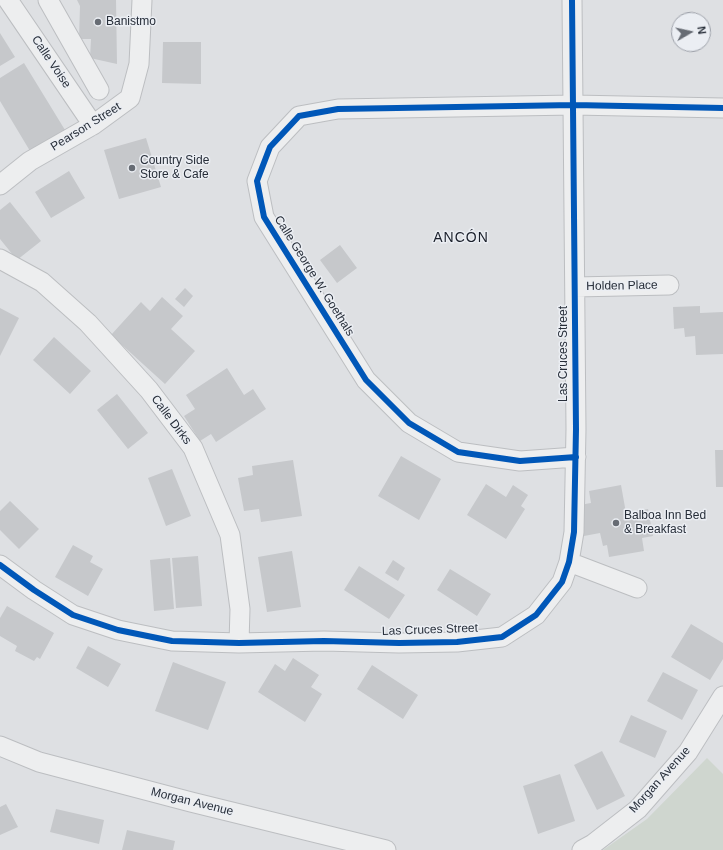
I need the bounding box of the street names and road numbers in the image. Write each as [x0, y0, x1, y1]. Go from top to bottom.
street label: Calle Voise [28, 33, 74, 91]
street label: Pearson Street [48, 100, 124, 154]
street label: Calle George W. Goethals [271, 213, 357, 339]
street label: Holden Place [586, 278, 658, 294]
street label: Las Cruces Street [557, 306, 571, 402]
street label: Calle Dirks [148, 393, 194, 447]
street label: Las Cruces Street [382, 621, 478, 639]
street label: Morgan Avenue [626, 744, 694, 816]
street label: Morgan Avenue [149, 785, 235, 819]

